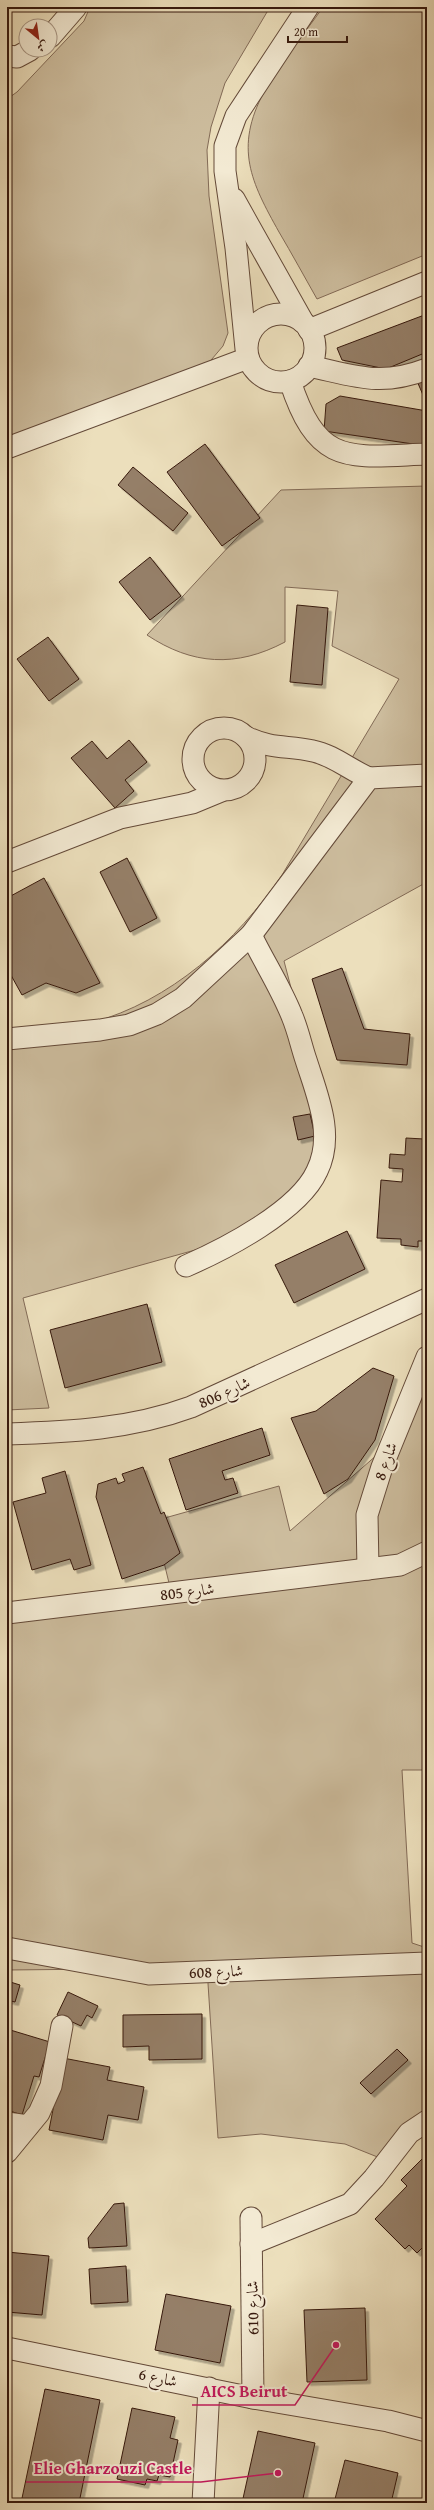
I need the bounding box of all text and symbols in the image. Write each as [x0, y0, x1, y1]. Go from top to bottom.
north arrow [18, 18, 58, 58]
scale bar [288, 18, 347, 44]
text: 20 m [294, 23, 318, 40]
text: ش [34, 37, 52, 56]
street label: شارع 806 [194, 1370, 255, 1416]
street label: شارع 8 [367, 1439, 405, 1484]
street label: شارع 805 [159, 1576, 216, 1608]
street label: شارع 608 [188, 1958, 244, 1986]
street label: شارع 610 [240, 2281, 266, 2335]
street label: شارع 6 [136, 2361, 180, 2395]
callout: AICS Beirut [192, 2376, 295, 2405]
text: AICS Beirut [200, 2378, 288, 2403]
callout: Elie Gharzouzi Castle [26, 2453, 201, 2482]
text: Elie Gharzouzi Castle [34, 2455, 192, 2480]

